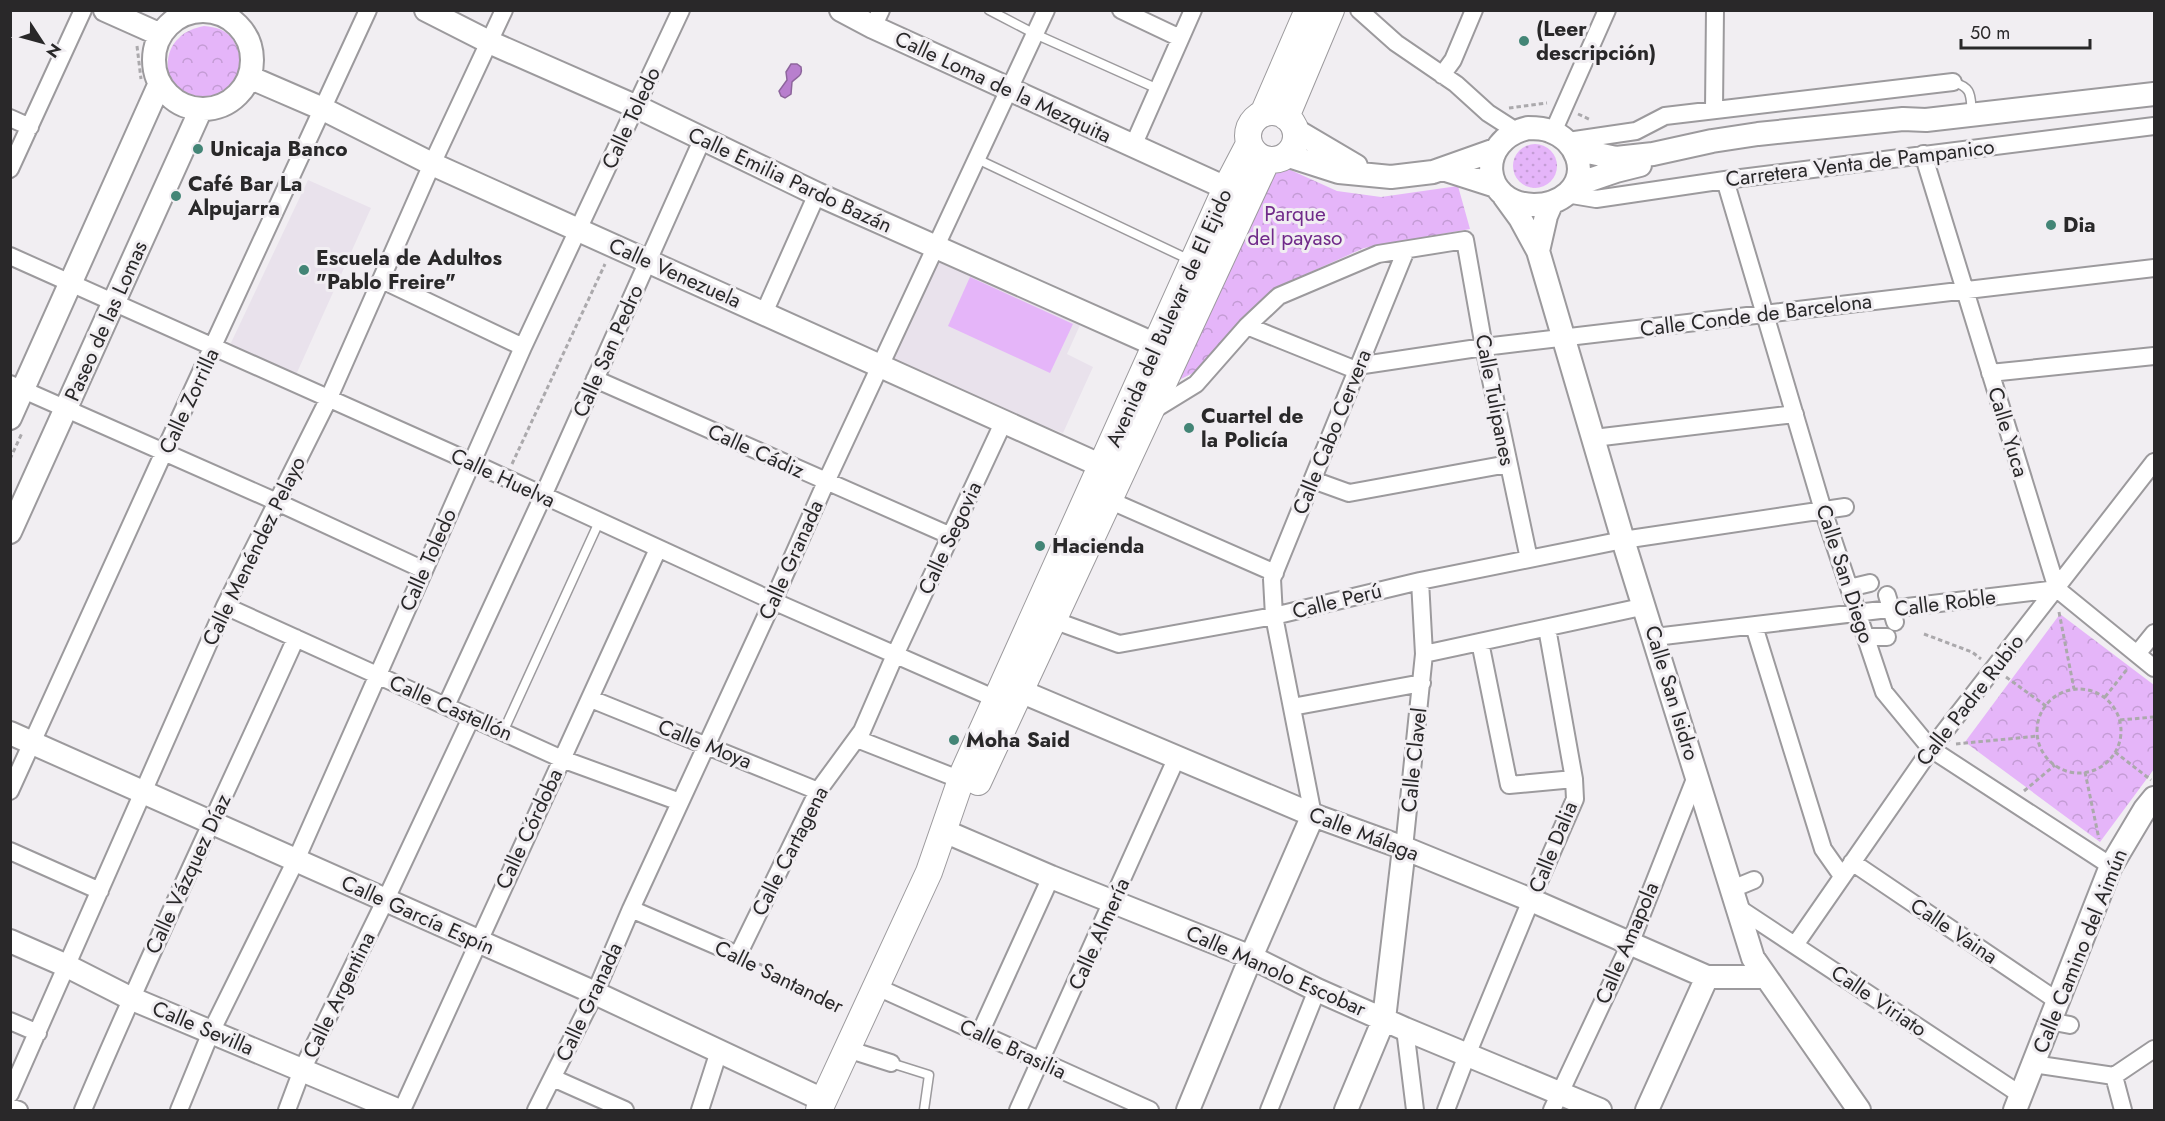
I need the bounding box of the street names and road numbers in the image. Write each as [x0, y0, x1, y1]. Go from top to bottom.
street label: Calle Loma de la Mezquita [890, 24, 1116, 150]
street label: Calle Toledo [594, 62, 668, 174]
street label: Calle Emilia Pardo Bazán [683, 120, 897, 240]
street label: Carretera Venta de Pampanico [1724, 132, 1996, 194]
street label: Avenida del Bulevar de El Ejido [1098, 184, 1240, 452]
street label: Calle Venezuela [604, 230, 746, 316]
street label: Paseo de las Lomas [57, 236, 155, 406]
street label: Calle San Pedro [565, 280, 651, 422]
street label: Calle Conde de Barcelona [1638, 286, 1874, 344]
street label: Calle Tulipanes [1468, 332, 1522, 468]
street label: Calle Zorrilla [151, 343, 227, 459]
street label: Calle Cabo Cervera [1285, 345, 1379, 519]
street label: Calle Yuca [1980, 383, 2036, 481]
street label: Calle Cádiz [703, 416, 809, 486]
street label: Calle Huelva [446, 441, 560, 515]
street label: Calle Menéndez Pelayo [195, 451, 313, 651]
street label: Calle Segovia [911, 477, 989, 599]
street label: Calle Granada [751, 495, 831, 625]
street label: Calle San Diego [1808, 501, 1882, 647]
street label: Calle Toledo [392, 504, 464, 616]
street label: Calle Perú [1289, 575, 1385, 627]
street label: Calle Roble [1892, 582, 1998, 624]
street label: Calle San Isidro [1637, 622, 1707, 764]
street label: Calle Padre Rubio [1909, 628, 2031, 772]
street label: Calle Castellón [385, 667, 517, 749]
street label: Calle Clavel [1394, 706, 1434, 814]
street label: Calle Moya [654, 712, 756, 776]
street label: Calle Córdoba [488, 764, 570, 894]
street label: Calle Cartagena [744, 781, 836, 921]
street label: Calle Vázquez Díaz [138, 789, 238, 959]
street label: Calle Dalia [1521, 797, 1585, 897]
street label: Calle Málaga [1305, 799, 1423, 869]
street label: Calle Camino del Aimún [2025, 844, 2135, 1058]
street label: Calle García Espín [337, 868, 499, 962]
street label: Calle Almería [1061, 873, 1137, 995]
street label: Calle Amapola [1588, 877, 1666, 1009]
street label: Calle Vaina [1904, 891, 2004, 971]
street label: Calle Manolo Escobar [1181, 918, 1372, 1025]
street label: Calle Argentina [295, 927, 383, 1063]
street label: Calle Santander [709, 933, 849, 1022]
street label: Calle Granada [548, 938, 630, 1066]
street label: Calle Viriato [1825, 958, 1933, 1044]
street label: Calle Sevilla [148, 993, 258, 1063]
street label: Calle Brasilia [955, 1011, 1071, 1087]

